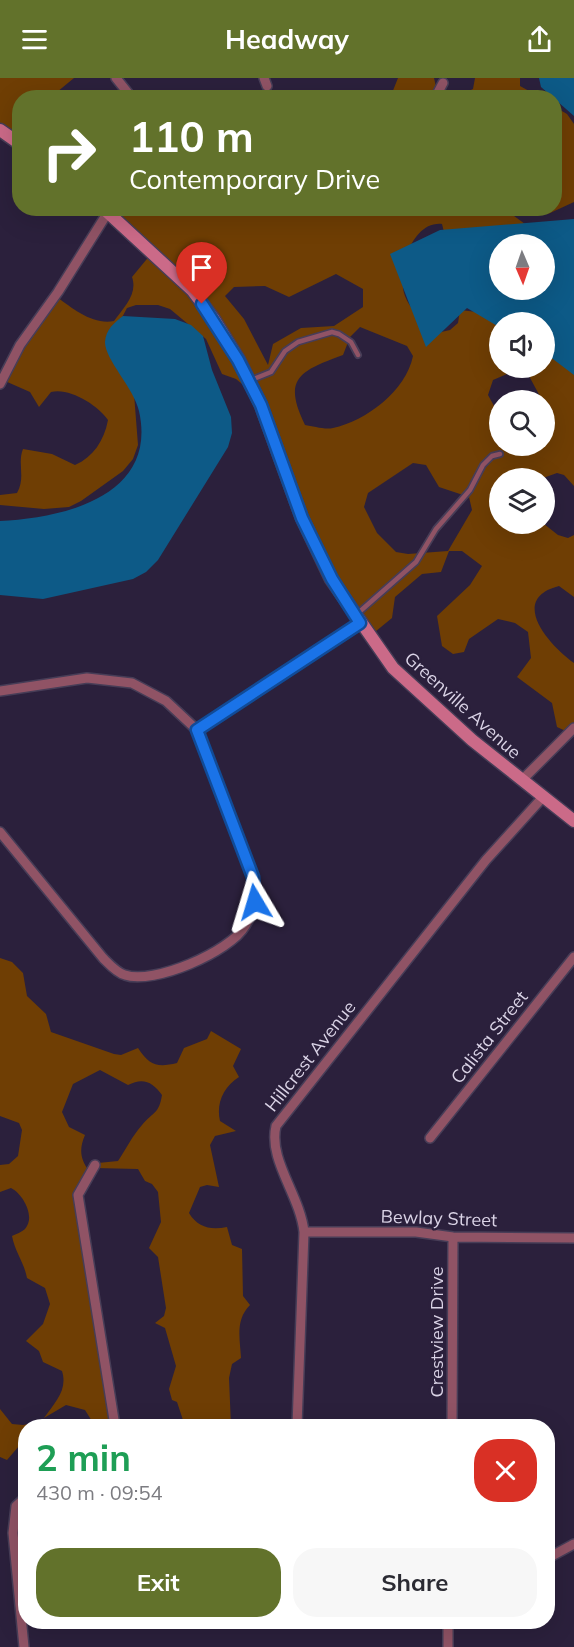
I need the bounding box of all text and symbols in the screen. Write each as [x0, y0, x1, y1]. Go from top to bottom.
text: Headway [225, 22, 349, 56]
icon: menu [18, 23, 51, 56]
icon: share [523, 23, 556, 56]
text: 110 m [129, 110, 254, 163]
icon: right [30, 114, 108, 192]
text: Contemporary Drive [129, 162, 380, 196]
north arrow [489, 234, 555, 300]
map controls [489, 234, 555, 534]
pin [176, 242, 227, 304]
icon: arrive [185, 251, 218, 284]
button: sound [489, 312, 555, 378]
button: search [489, 390, 555, 456]
button: layers [489, 468, 555, 534]
street label: Greenville Avenue [400, 647, 526, 763]
position arrow [223, 870, 287, 934]
street label: Calista Street [446, 986, 532, 1088]
street label: Hillcrest Avenue [260, 996, 360, 1116]
street label: Bewlay Street [380, 1204, 498, 1232]
street label: Crestview Drive [425, 1266, 448, 1398]
text: 2 min [36, 1435, 131, 1480]
button: close [474, 1439, 537, 1502]
text: 430 m · 09:54 [36, 1480, 162, 1505]
button: Exit [36, 1548, 281, 1617]
button: Share [293, 1548, 537, 1617]

